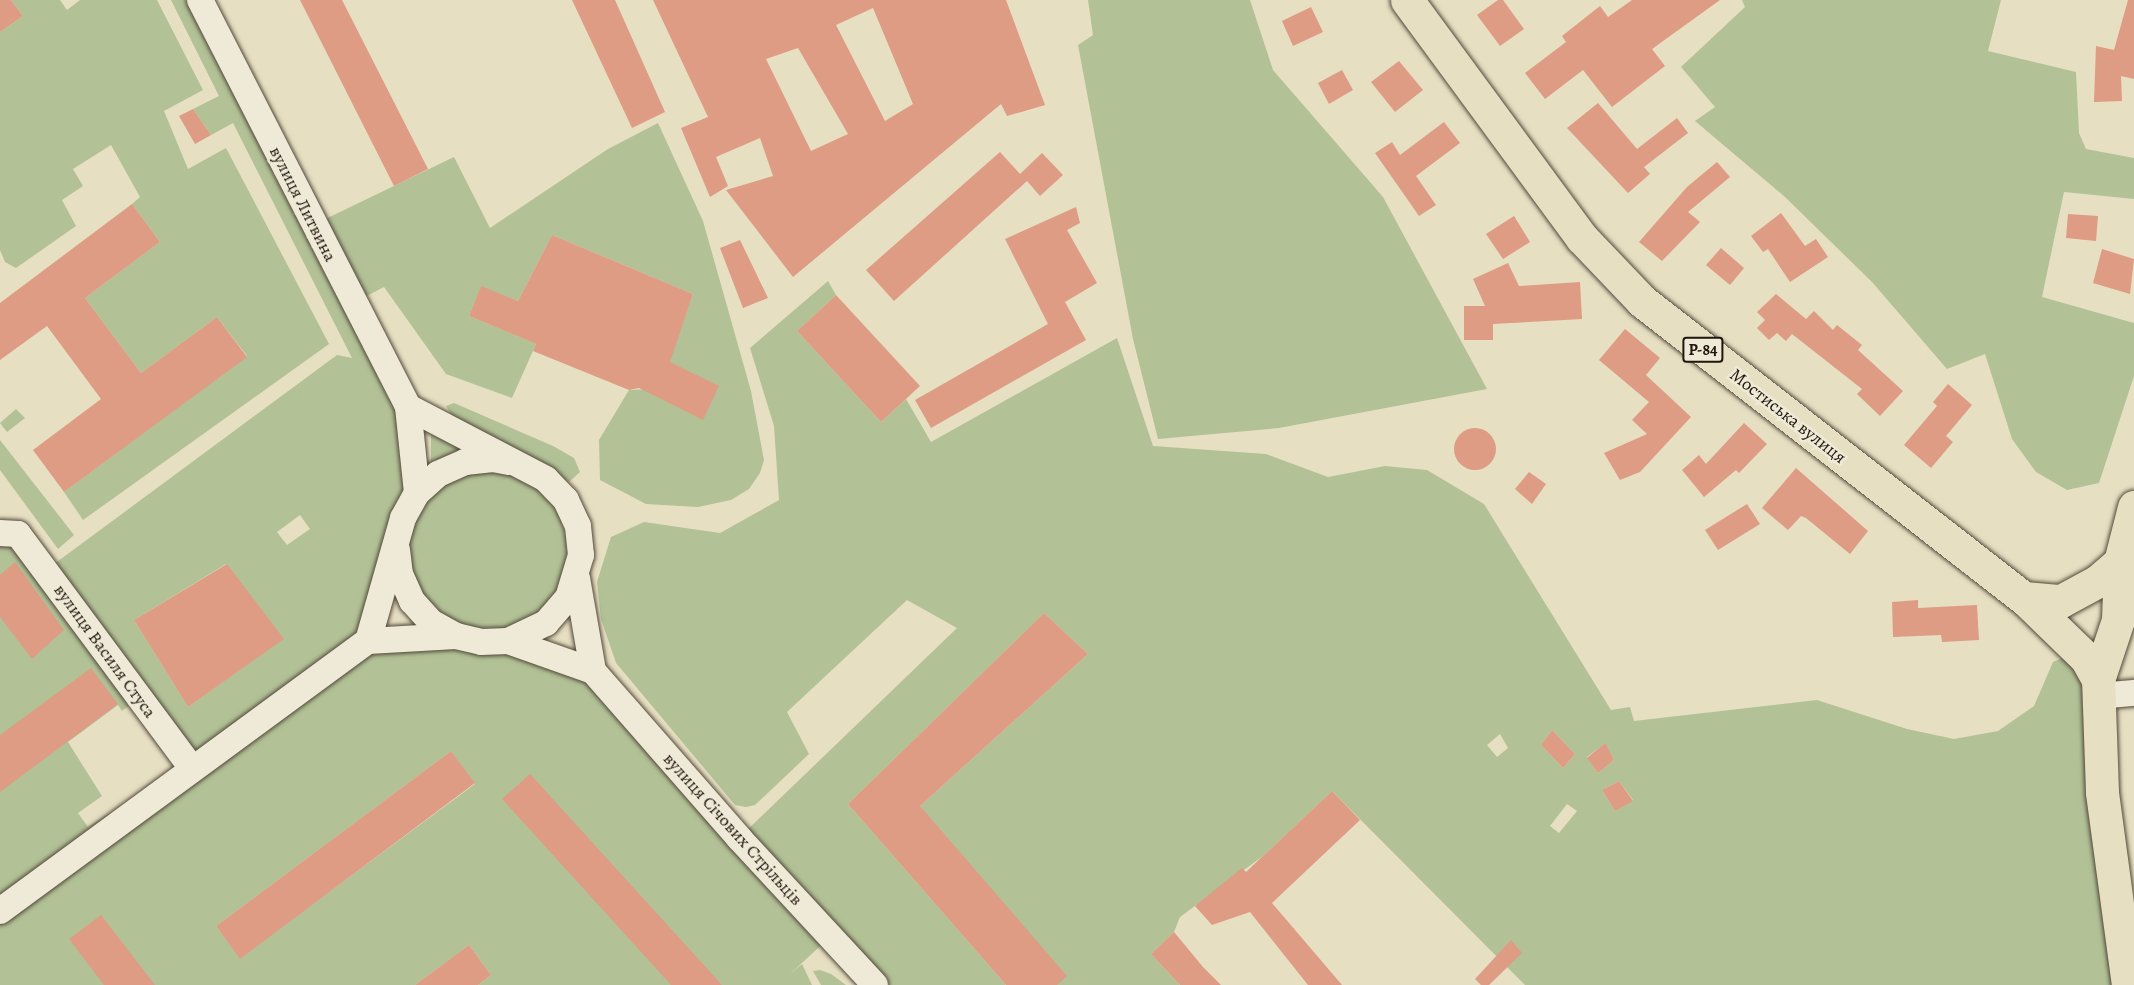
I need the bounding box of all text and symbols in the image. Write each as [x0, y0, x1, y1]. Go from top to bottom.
street label: вулиця Литвина [265, 143, 341, 265]
road number: Р-84 [1682, 337, 1724, 363]
street label: Мостиська вулиця [1726, 364, 1850, 468]
street label: вулиця Василя Стуса [49, 580, 161, 722]
street label: вулиця Січових Стрільців [659, 748, 807, 910]

